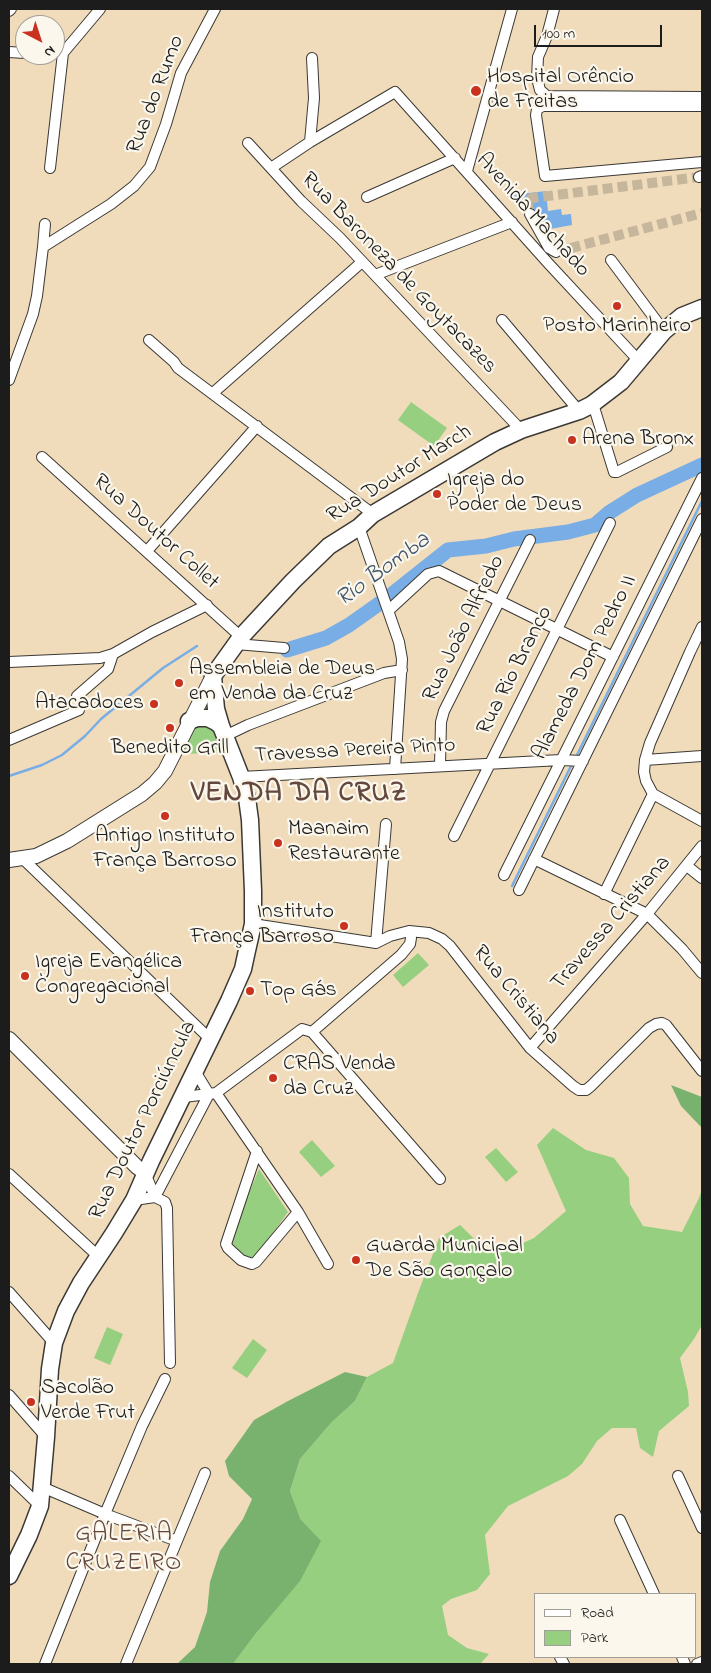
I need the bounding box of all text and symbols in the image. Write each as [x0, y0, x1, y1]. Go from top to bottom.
north arrow [15, 15, 65, 65]
scale bar [536, 15, 664, 47]
text: 100 m [542, 23, 575, 45]
street label: Rua do Rumo [122, 32, 192, 158]
text: N [39, 40, 60, 62]
place label: Hospital Orêncio de Freitas [487, 65, 634, 116]
marker: Hospital Orêncio de Freitas [469, 84, 483, 98]
street label: Avenida Machado [469, 148, 595, 284]
street label: Rua Baroneza de Goytacazes [294, 167, 502, 381]
marker: Posto Marinheiro [611, 300, 623, 312]
place label: Posto Marinheiro [543, 314, 691, 340]
street label: Rua Doutor March [323, 420, 477, 530]
place label: Arena Bronx [582, 427, 694, 453]
marker: Arena Bronx [566, 434, 578, 446]
place label: Igreja do Poder de Deus [447, 468, 582, 520]
street label: Rua Doutor Collet [86, 469, 224, 597]
marker: Igreja do Poder de Deus [431, 488, 443, 500]
water label: Rio Bomba [331, 527, 437, 615]
street label: Rua João Alfredo [418, 551, 512, 707]
street label: Alameda Dom Pedro II [528, 571, 644, 765]
street label: Rua Rio Branco [472, 602, 560, 740]
place label: Assembleia de Deus em Venda da Cruz [189, 657, 375, 708]
marker: Assembleia de Deus em Venda da Cruz [173, 677, 185, 689]
place label: Atacadoces [35, 691, 144, 717]
marker: Atacadoces [148, 698, 160, 710]
marker: Benedito Grill [164, 722, 176, 734]
street label: Travessa Pereira Pinto [254, 734, 456, 770]
place label: Benedito Grill [111, 736, 229, 762]
district label: VENDA DA CRUZ [189, 778, 409, 812]
marker: Antigo Instituto França Barroso [159, 810, 171, 822]
place label: Maanaim Restaurante [288, 817, 400, 868]
place label: Antigo Instituto França Barroso [93, 824, 237, 876]
marker: Maanaim Restaurante [272, 837, 284, 849]
street label: Travessa Cristiana [546, 851, 678, 997]
place label: Instituto França Barroso [190, 900, 334, 951]
marker: Instituto França Barroso [338, 920, 350, 932]
street label: Rua Cristiana [466, 941, 564, 1051]
place label: Igreja Evangélica Congregacional [35, 950, 182, 1001]
marker: Igreja Evangélica Congregacional [19, 970, 31, 982]
place label: Top Gás [260, 978, 337, 1004]
marker: Top Gás [244, 985, 256, 997]
street label: Rua Doutor Porciúncula [84, 1017, 204, 1225]
place label: CRAS Venda da Cruz [283, 1052, 396, 1104]
marker: CRAS Venda da Cruz [267, 1072, 279, 1084]
place label: Guarda Municipal De São Gonçalo [366, 1234, 523, 1286]
marker: Guarda Municipal De São Gonçalo [350, 1254, 362, 1266]
place label: Sacolão Verde Frut [41, 1376, 135, 1428]
marker: Sacolão Verde Frut [25, 1396, 37, 1408]
district label: GALERIA CRUZEIRO [64, 1521, 184, 1580]
legend [534, 1593, 696, 1658]
text: Road [581, 1602, 614, 1624]
text: Park [581, 1627, 608, 1649]

